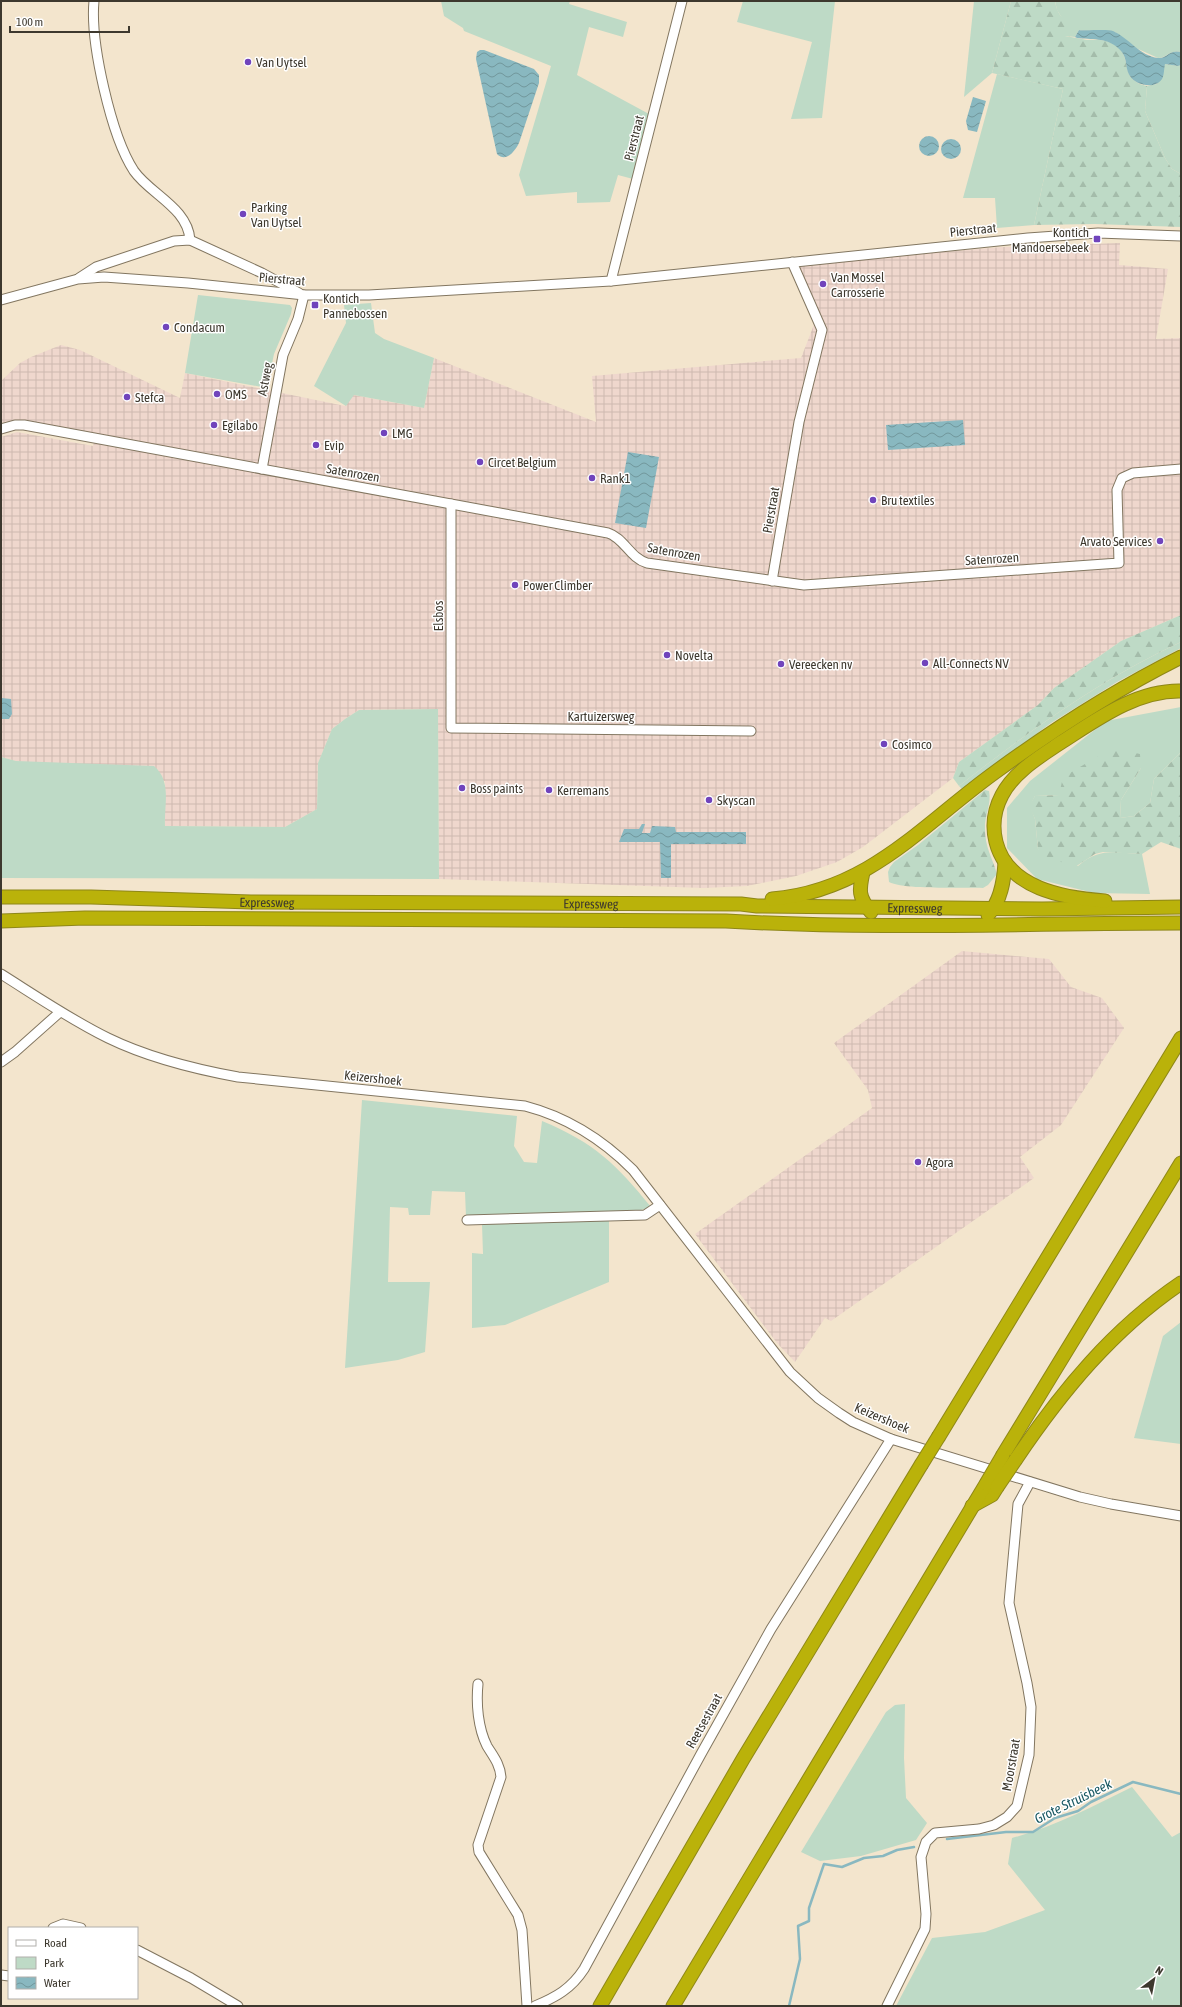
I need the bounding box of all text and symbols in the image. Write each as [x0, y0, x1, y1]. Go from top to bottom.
scale bar [10, 8, 129, 34]
text: 100 m [16, 15, 43, 29]
place label: Van Uytsel [256, 55, 307, 70]
marker: Van Uytsel [243, 57, 253, 67]
street label: Pierstraat [621, 113, 647, 162]
place label: Parking Van Uytsel [251, 200, 302, 230]
marker: Parking Van Uytsel [238, 209, 248, 219]
street label: Pierstraat [949, 220, 997, 240]
place label: Kontich Mandoersebeek [1012, 225, 1089, 255]
marker: Kontich Mandoersebeek [1092, 234, 1102, 244]
street label: Pierstraat [258, 269, 306, 289]
place label: Van Mossel Carrosserie [831, 270, 885, 300]
marker: Van Mossel Carrosserie [818, 279, 828, 289]
place label: Kontich Pannebossen [323, 291, 387, 321]
marker: Kontich Pannebossen [310, 300, 320, 310]
place label: Condacum [174, 320, 225, 335]
marker: Condacum [161, 322, 171, 332]
street label: Astweg [254, 361, 276, 397]
place label: OMS [225, 387, 247, 402]
marker: OMS [212, 389, 222, 399]
place label: Stefca [135, 390, 164, 405]
marker: Stefca [122, 392, 132, 402]
place label: Egilabo [222, 418, 258, 433]
marker: Egilabo [209, 420, 219, 430]
place label: LMG [392, 426, 413, 441]
marker: LMG [379, 428, 389, 438]
place label: Evip [324, 438, 344, 453]
marker: Evip [311, 440, 321, 450]
place label: Circet Belgium [488, 455, 556, 470]
marker: Circet Belgium [475, 457, 485, 467]
street label: Satenrozen [325, 461, 381, 485]
place label: Rank1 [600, 471, 631, 486]
marker: Rank1 [587, 473, 597, 483]
street label: Pierstraat [760, 486, 782, 534]
place label: Bru textiles [881, 493, 935, 508]
marker: Bru textiles [868, 495, 878, 505]
place label: Arvato Services [1080, 534, 1152, 549]
marker: Arvato Services [1155, 536, 1165, 546]
street label: Satenrozen [646, 540, 702, 564]
street label: Satenrozen [965, 550, 1019, 568]
place label: Power Climber [523, 578, 592, 593]
marker: Power Climber [510, 580, 520, 590]
street label: Elsbos [431, 600, 446, 631]
place label: Novelta [675, 648, 713, 663]
marker: Novelta [662, 650, 672, 660]
place label: All-Connects NV [933, 656, 1010, 671]
place label: Vereecken nv [789, 657, 853, 672]
marker: All-Connects NV [920, 658, 930, 668]
marker: Vereecken nv [776, 659, 786, 669]
street label: Kartuizersweg [568, 709, 635, 724]
place label: Cosimco [892, 737, 932, 752]
marker: Cosimco [879, 739, 889, 749]
place label: Boss paints [470, 781, 523, 796]
marker: Boss paints [457, 783, 467, 793]
place label: Kerremans [557, 783, 609, 798]
marker: Kerremans [544, 785, 554, 795]
place label: Skyscan [717, 793, 755, 808]
marker: Skyscan [704, 795, 714, 805]
street label: Expressweg [239, 894, 295, 910]
street label: Expressweg [563, 896, 619, 911]
street label: Expressweg [887, 900, 943, 915]
street label: Keizershoek [343, 1068, 403, 1089]
place label: Agora [926, 1155, 953, 1170]
marker: Agora [913, 1157, 923, 1167]
street label: Keizershoek [852, 1400, 912, 1436]
street label: Reetsestraat [683, 1691, 725, 1751]
street label: Moorstraat [999, 1738, 1023, 1792]
water label: Grote Struisbeek [1032, 1775, 1115, 1827]
legend [8, 1927, 138, 1999]
text: Road [44, 1936, 67, 1950]
text: Park [44, 1956, 65, 1970]
north arrow [1134, 1959, 1174, 1999]
text: N [1153, 1964, 1165, 1977]
text: Water [44, 1976, 71, 1990]

